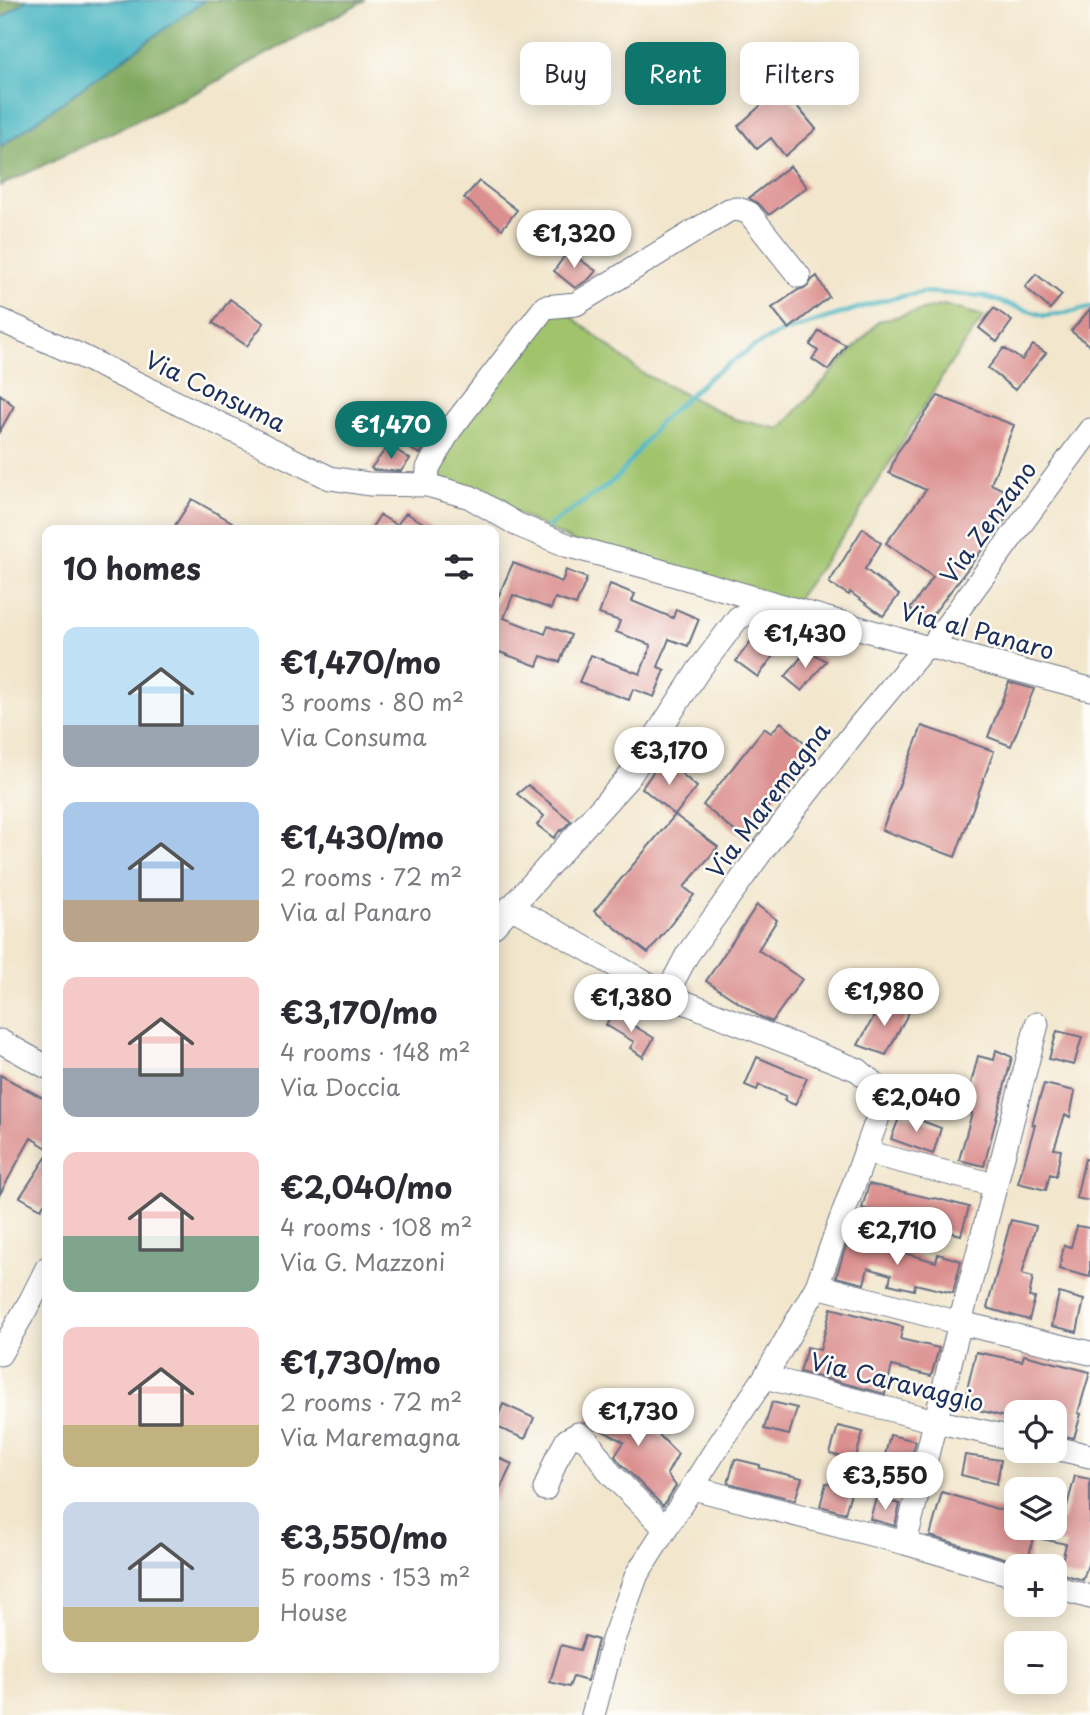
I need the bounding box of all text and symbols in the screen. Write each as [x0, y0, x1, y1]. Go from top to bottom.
chip: Buy [520, 42, 611, 105]
chip: Rent [625, 42, 726, 105]
chip: Filters [740, 42, 859, 105]
pin: €1,320 [517, 210, 631, 270]
text: €1,320 [533, 215, 615, 250]
street label: Via Consuma [139, 341, 293, 440]
pin: €1,470 [334, 402, 448, 461]
text: €1,470 [351, 406, 431, 441]
street label: Via Zenzano [930, 453, 1044, 591]
text: 10 homes [63, 545, 201, 590]
icon: filters [440, 548, 478, 586]
street label: Via al Panaro [896, 592, 1059, 668]
pin: €1,430 [748, 610, 862, 670]
text: €1,430 [764, 615, 846, 650]
text: €1,470/mo [280, 639, 441, 684]
icon: home [119, 655, 203, 739]
text: 3 rooms · 80 m² [280, 684, 464, 719]
street label: Via Maremagna [697, 714, 839, 886]
text: Via Consuma [280, 719, 427, 754]
pin: €3,170 [612, 728, 726, 787]
text: €3,170 [630, 732, 708, 767]
text: €1,430/mo [280, 814, 444, 859]
icon: home [119, 830, 203, 914]
text: 2 rooms · 72 m² [280, 859, 462, 894]
text: Via al Panaro [280, 894, 432, 929]
pin: €1,980 [827, 968, 941, 1028]
text: €1,980 [844, 973, 924, 1008]
pin: €1,380 [574, 974, 688, 1034]
text: €1,380 [590, 979, 672, 1014]
text: €3,170/mo [280, 989, 437, 1034]
icon: home [119, 1005, 203, 1089]
text: 4 rooms · 148 m² [280, 1034, 471, 1069]
text: Via Doccia [280, 1069, 400, 1104]
pin: €2,040 [859, 1074, 973, 1134]
text: €2,040 [872, 1079, 960, 1114]
text: €2,040/mo [280, 1164, 452, 1209]
icon: home [119, 1180, 203, 1264]
pin: €2,710 [840, 1208, 954, 1267]
text: 4 rooms · 108 m² [280, 1209, 473, 1244]
text: €2,710 [857, 1212, 937, 1247]
text: Via G. Mazzoni [280, 1244, 445, 1279]
text: €1,730/mo [280, 1339, 440, 1384]
street label: Via Caravaggio [807, 1342, 988, 1420]
icon: home [119, 1355, 203, 1439]
text: 2 rooms · 72 m² [280, 1384, 462, 1419]
pin: €1,730 [581, 1388, 695, 1448]
text: €1,730 [598, 1393, 678, 1428]
map controls [1004, 1400, 1067, 1694]
button: locate [1004, 1400, 1067, 1463]
text: Via Maremagna [280, 1419, 460, 1454]
pin: €3,550 [828, 1452, 942, 1512]
text: €3,550 [842, 1457, 928, 1492]
button: layers [1004, 1477, 1067, 1540]
text: €3,550/mo [280, 1514, 447, 1559]
icon: home [119, 1530, 203, 1614]
button: + [1004, 1554, 1067, 1617]
text: 5 rooms · 153 m² [280, 1559, 471, 1594]
text: House [280, 1594, 347, 1629]
button: − [1004, 1631, 1067, 1694]

